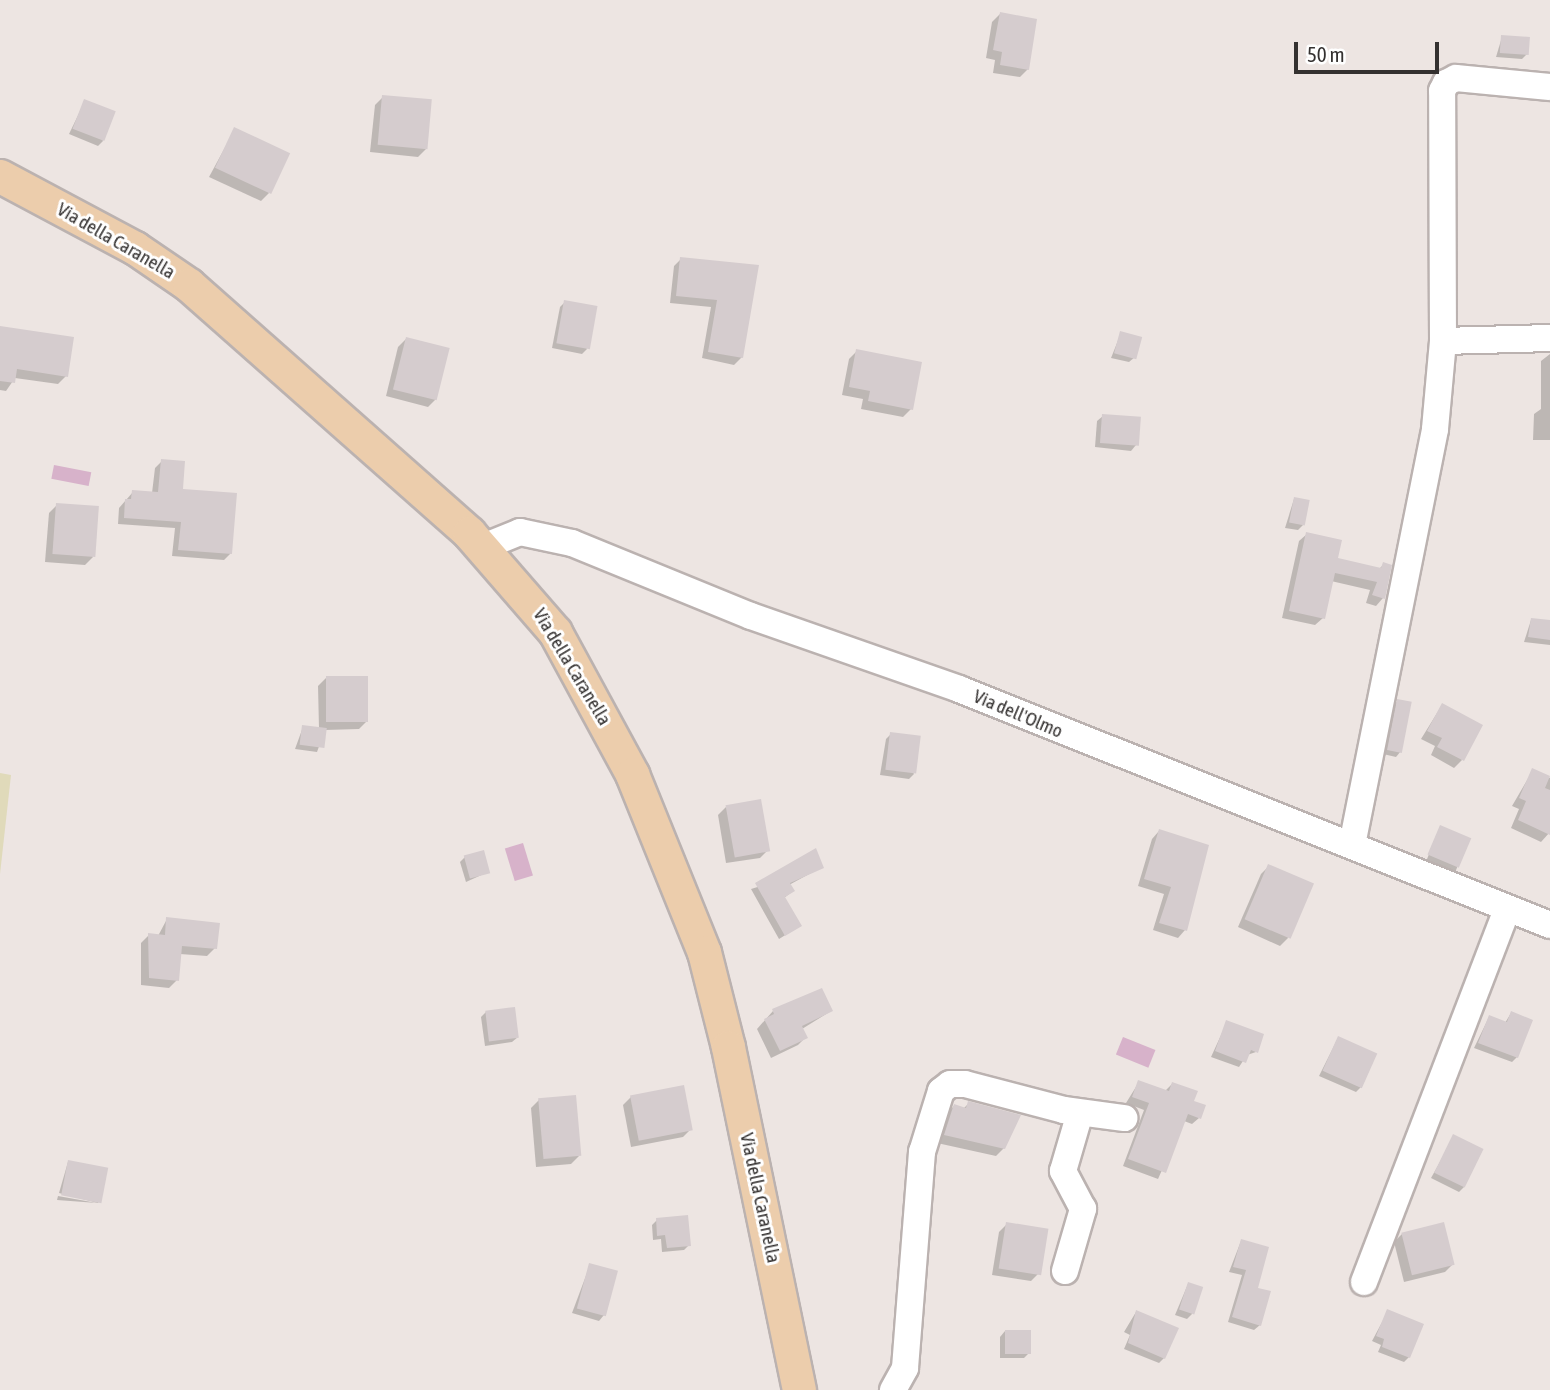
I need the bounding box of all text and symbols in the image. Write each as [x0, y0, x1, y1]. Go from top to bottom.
scale bar [1298, 28, 1443, 72]
text: 50 m [1307, 42, 1345, 66]
street label: Via della Caranella [53, 198, 179, 284]
street label: Via della Caranella [528, 604, 616, 730]
street label: Via dell'Olmo [970, 685, 1066, 743]
street label: Via della Caranella [735, 1131, 785, 1265]

